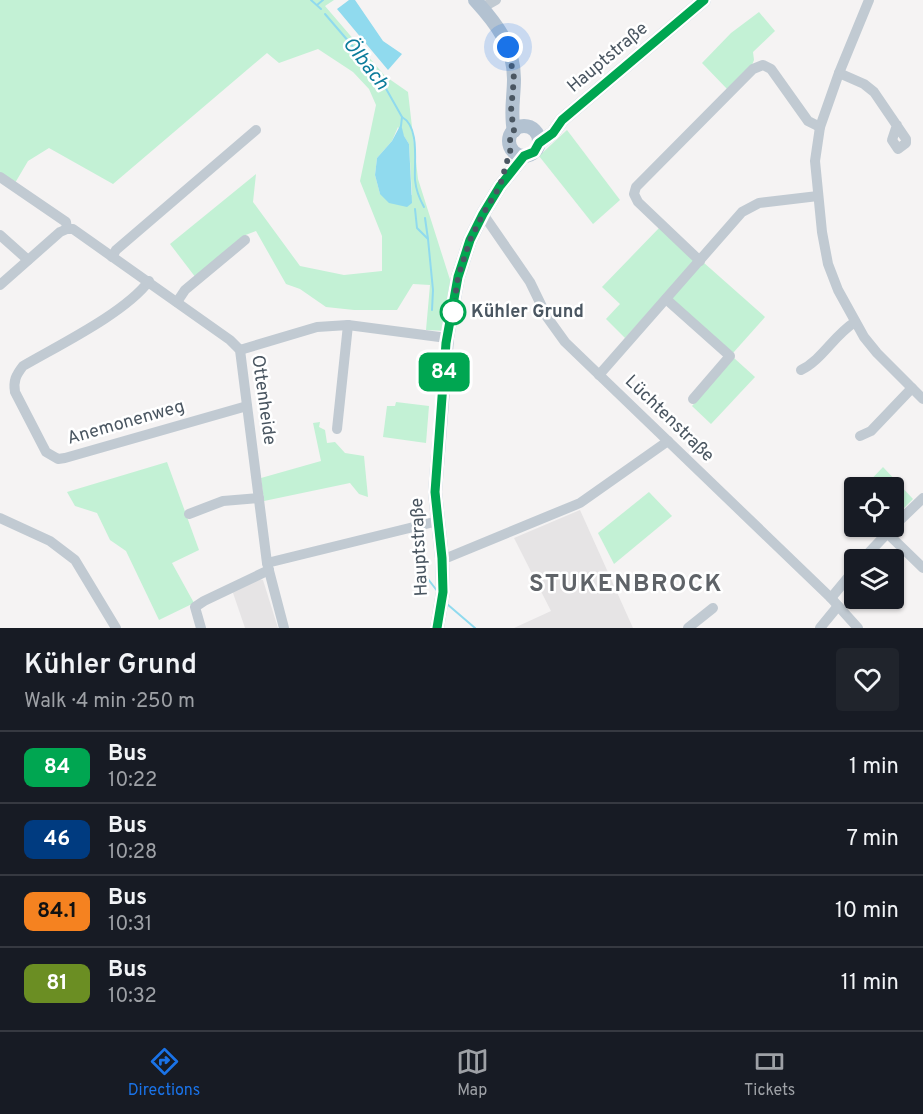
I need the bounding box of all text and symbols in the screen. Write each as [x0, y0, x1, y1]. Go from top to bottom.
street label: Hauptstraße [563, 18, 653, 98]
water label: Ölbach [336, 31, 395, 96]
your location [493, 32, 523, 62]
marker: Kühler Grund [440, 299, 466, 325]
place label: Kühler Grund [471, 301, 584, 324]
line badge: 84 [417, 352, 471, 392]
street label: Ottenheide [245, 353, 281, 447]
text: 84 [431, 359, 457, 386]
street label: Lüchtenstraße [619, 371, 719, 467]
street label: Anemonenweg [65, 395, 187, 451]
map controls [844, 477, 904, 609]
button: locate [844, 477, 904, 537]
street label: Hauptstraße [406, 497, 434, 597]
button: layers [844, 549, 904, 609]
district label: STUKENBROCK [529, 570, 723, 600]
text: Kühler Grund [24, 648, 197, 684]
button: heart [836, 648, 899, 711]
text: Walk · 4 min · 250 m [24, 689, 195, 715]
text: Bus [108, 741, 147, 768]
text: 84 [44, 754, 70, 781]
text: 1 min [849, 754, 899, 781]
text: 10:22 [108, 768, 157, 794]
text: Bus [108, 813, 147, 840]
text: 46 [44, 826, 70, 853]
text: 7 min [847, 826, 899, 853]
text: 10:28 [108, 840, 157, 866]
text: Bus [108, 885, 147, 912]
text: 84.1 [37, 898, 77, 925]
text: 10 min [835, 898, 899, 925]
text: 10:31 [108, 912, 152, 938]
text: Bus [108, 957, 147, 984]
text: 81 [46, 970, 68, 997]
text: 11 min [841, 970, 899, 997]
text: 10:32 [108, 984, 157, 1010]
tab: Directions [128, 1045, 200, 1101]
tab: Map [456, 1045, 489, 1101]
tab: Tickets [744, 1045, 795, 1101]

